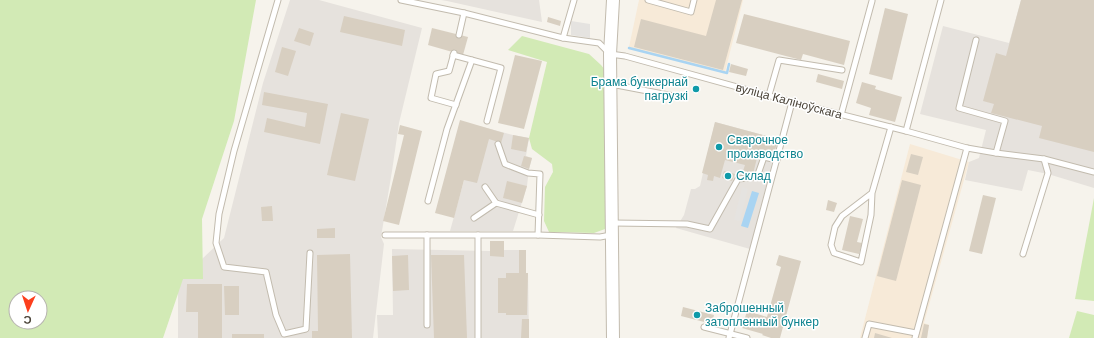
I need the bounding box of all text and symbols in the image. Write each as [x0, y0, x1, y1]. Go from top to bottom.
place label: Брама бункернай пагрузкі [591, 74, 688, 104]
street label: вуліца Каліноўскага [734, 79, 844, 123]
marker: Брама бункернай пагрузкі [691, 84, 701, 94]
place label: Сварочное производство [727, 132, 803, 162]
marker: Сварочное производство [714, 142, 724, 152]
place label: Склад [736, 168, 771, 184]
marker: Склад [723, 171, 733, 181]
north arrow [8, 290, 48, 330]
place label: Заброшенный затопленный бункер [705, 300, 819, 330]
marker: Заброшенный затопленный бункер [692, 310, 702, 320]
text: С [23, 313, 32, 327]

